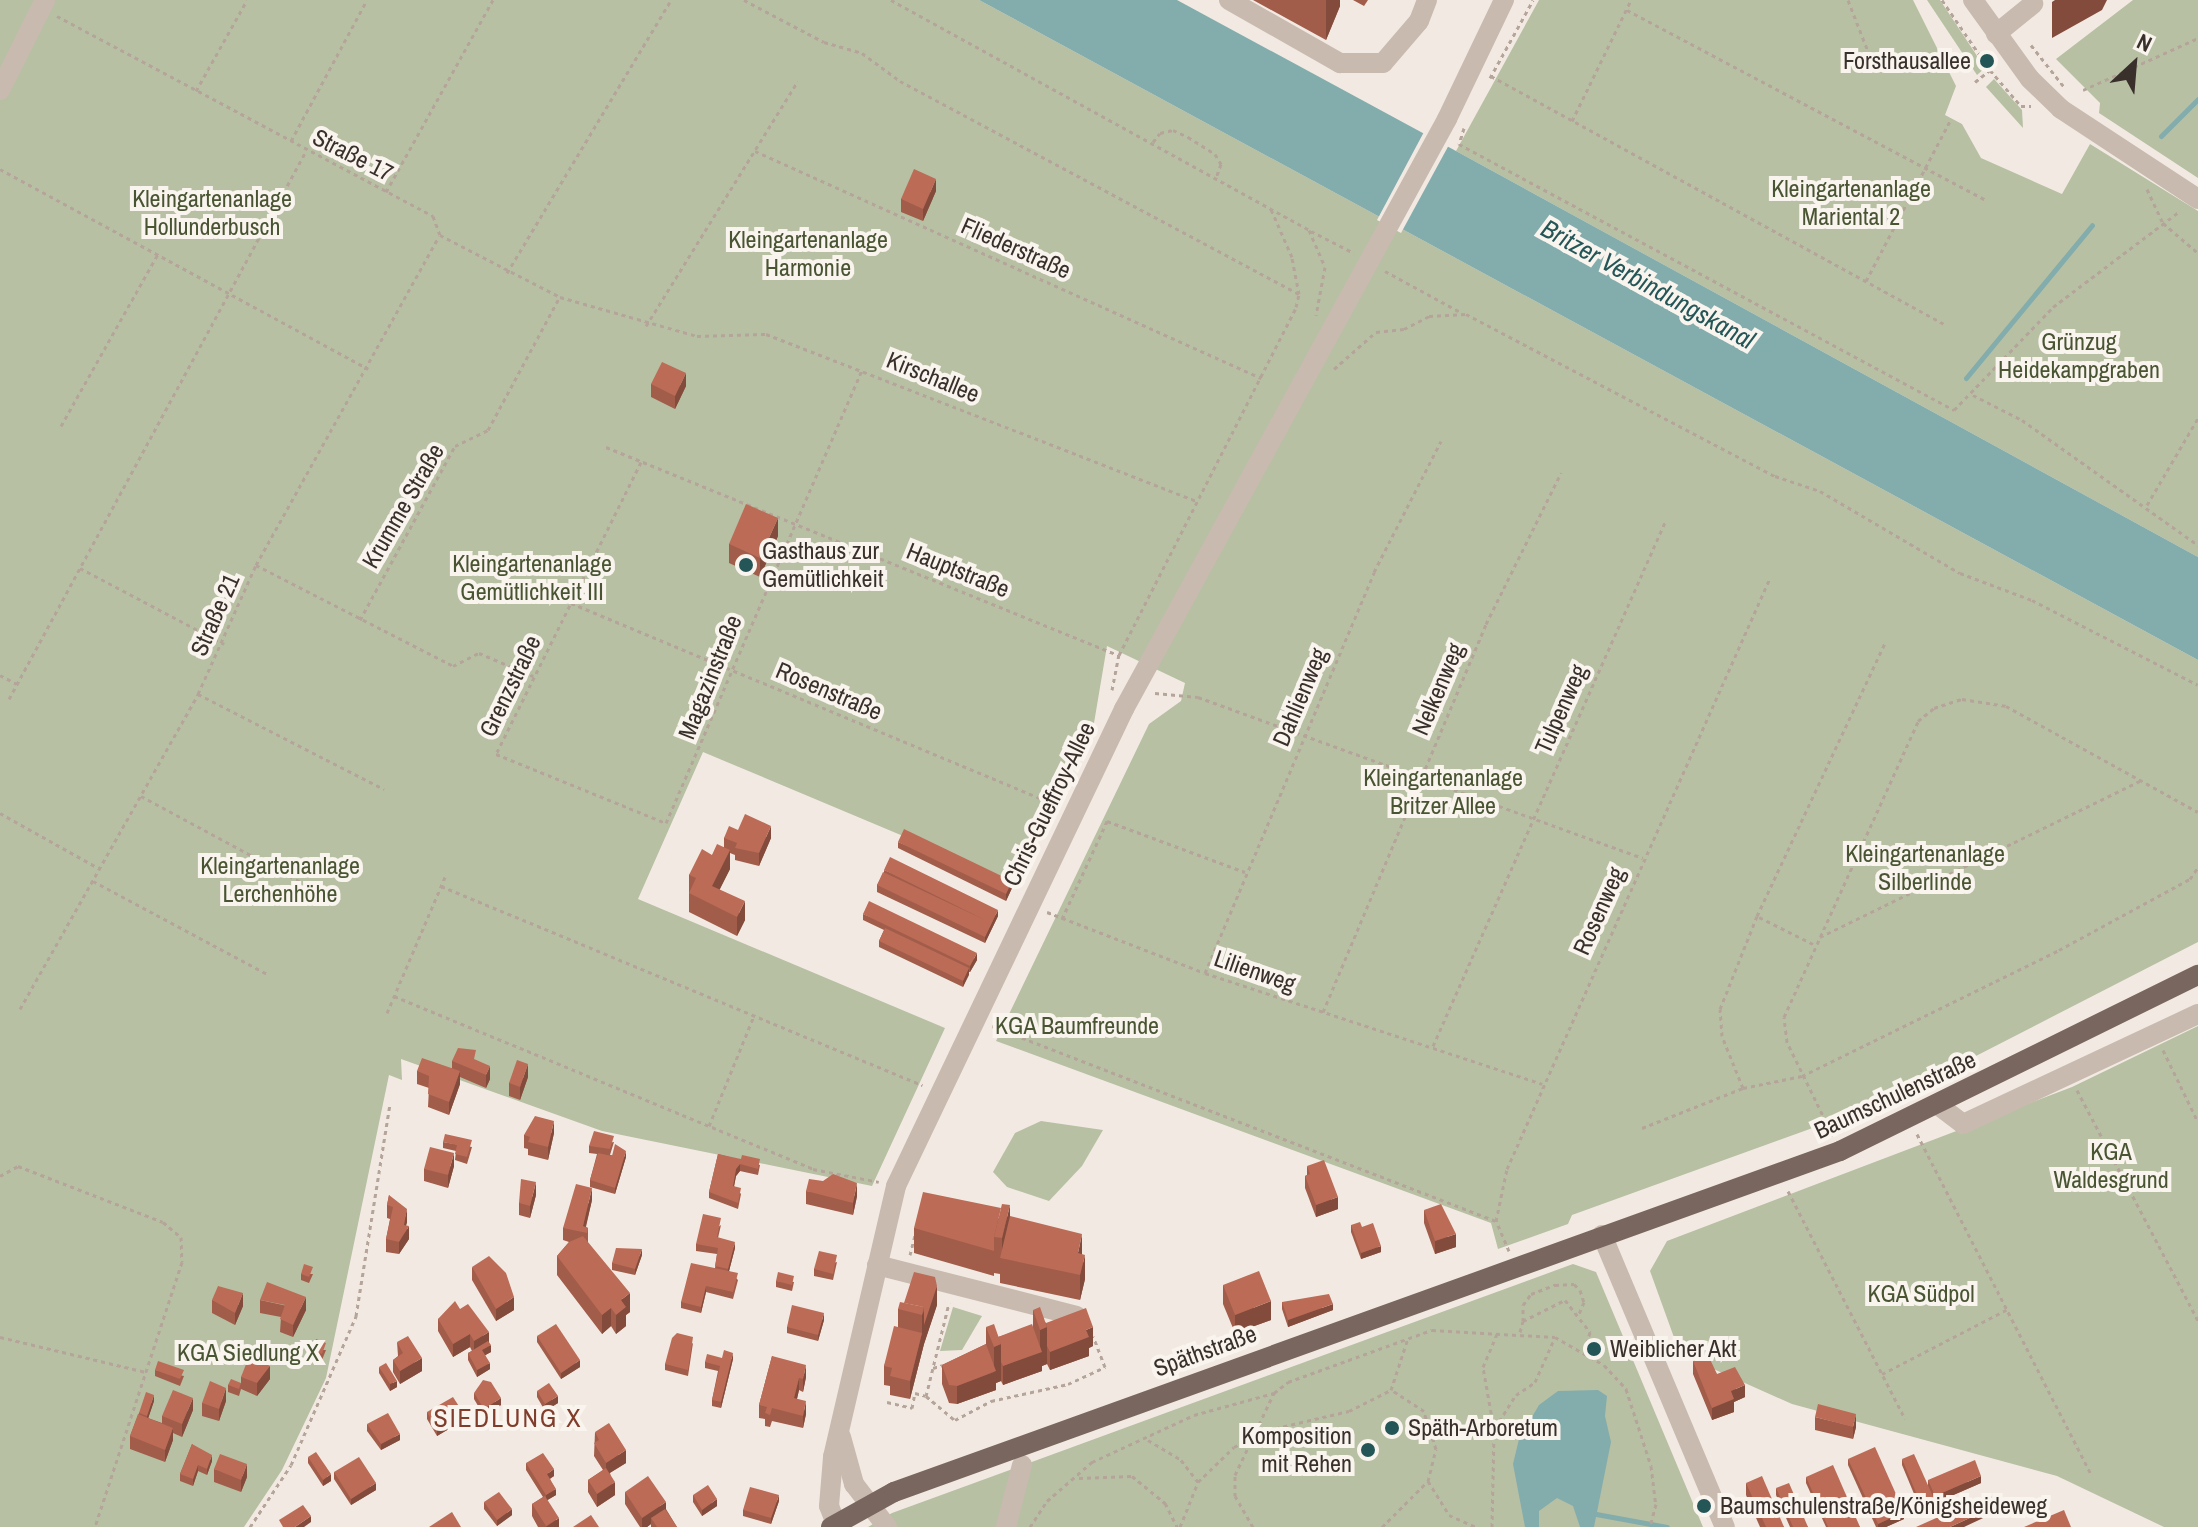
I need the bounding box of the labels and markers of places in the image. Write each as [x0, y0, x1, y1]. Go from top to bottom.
place label: Forsthausallee [1843, 47, 1971, 75]
marker: Forsthausallee [1978, 52, 1996, 70]
place label: Gasthaus zur Gemütlichkeit [762, 537, 883, 593]
marker: Gasthaus zur Gemütlichkeit [737, 556, 755, 574]
place label: Weiblicher Akt [1610, 1335, 1738, 1363]
marker: Weiblicher Akt [1585, 1340, 1603, 1358]
place label: Späth-Arboretum [1408, 1414, 1558, 1442]
marker: Späth-Arboretum [1383, 1419, 1401, 1437]
place label: Komposition mit Rehen [1242, 1422, 1352, 1478]
marker: Komposition mit Rehen [1359, 1441, 1377, 1459]
place label: Baumschulenstraße/Königsheideweg [1720, 1492, 2047, 1520]
marker: Baumschulenstraße/Königsheideweg [1695, 1497, 1713, 1515]

